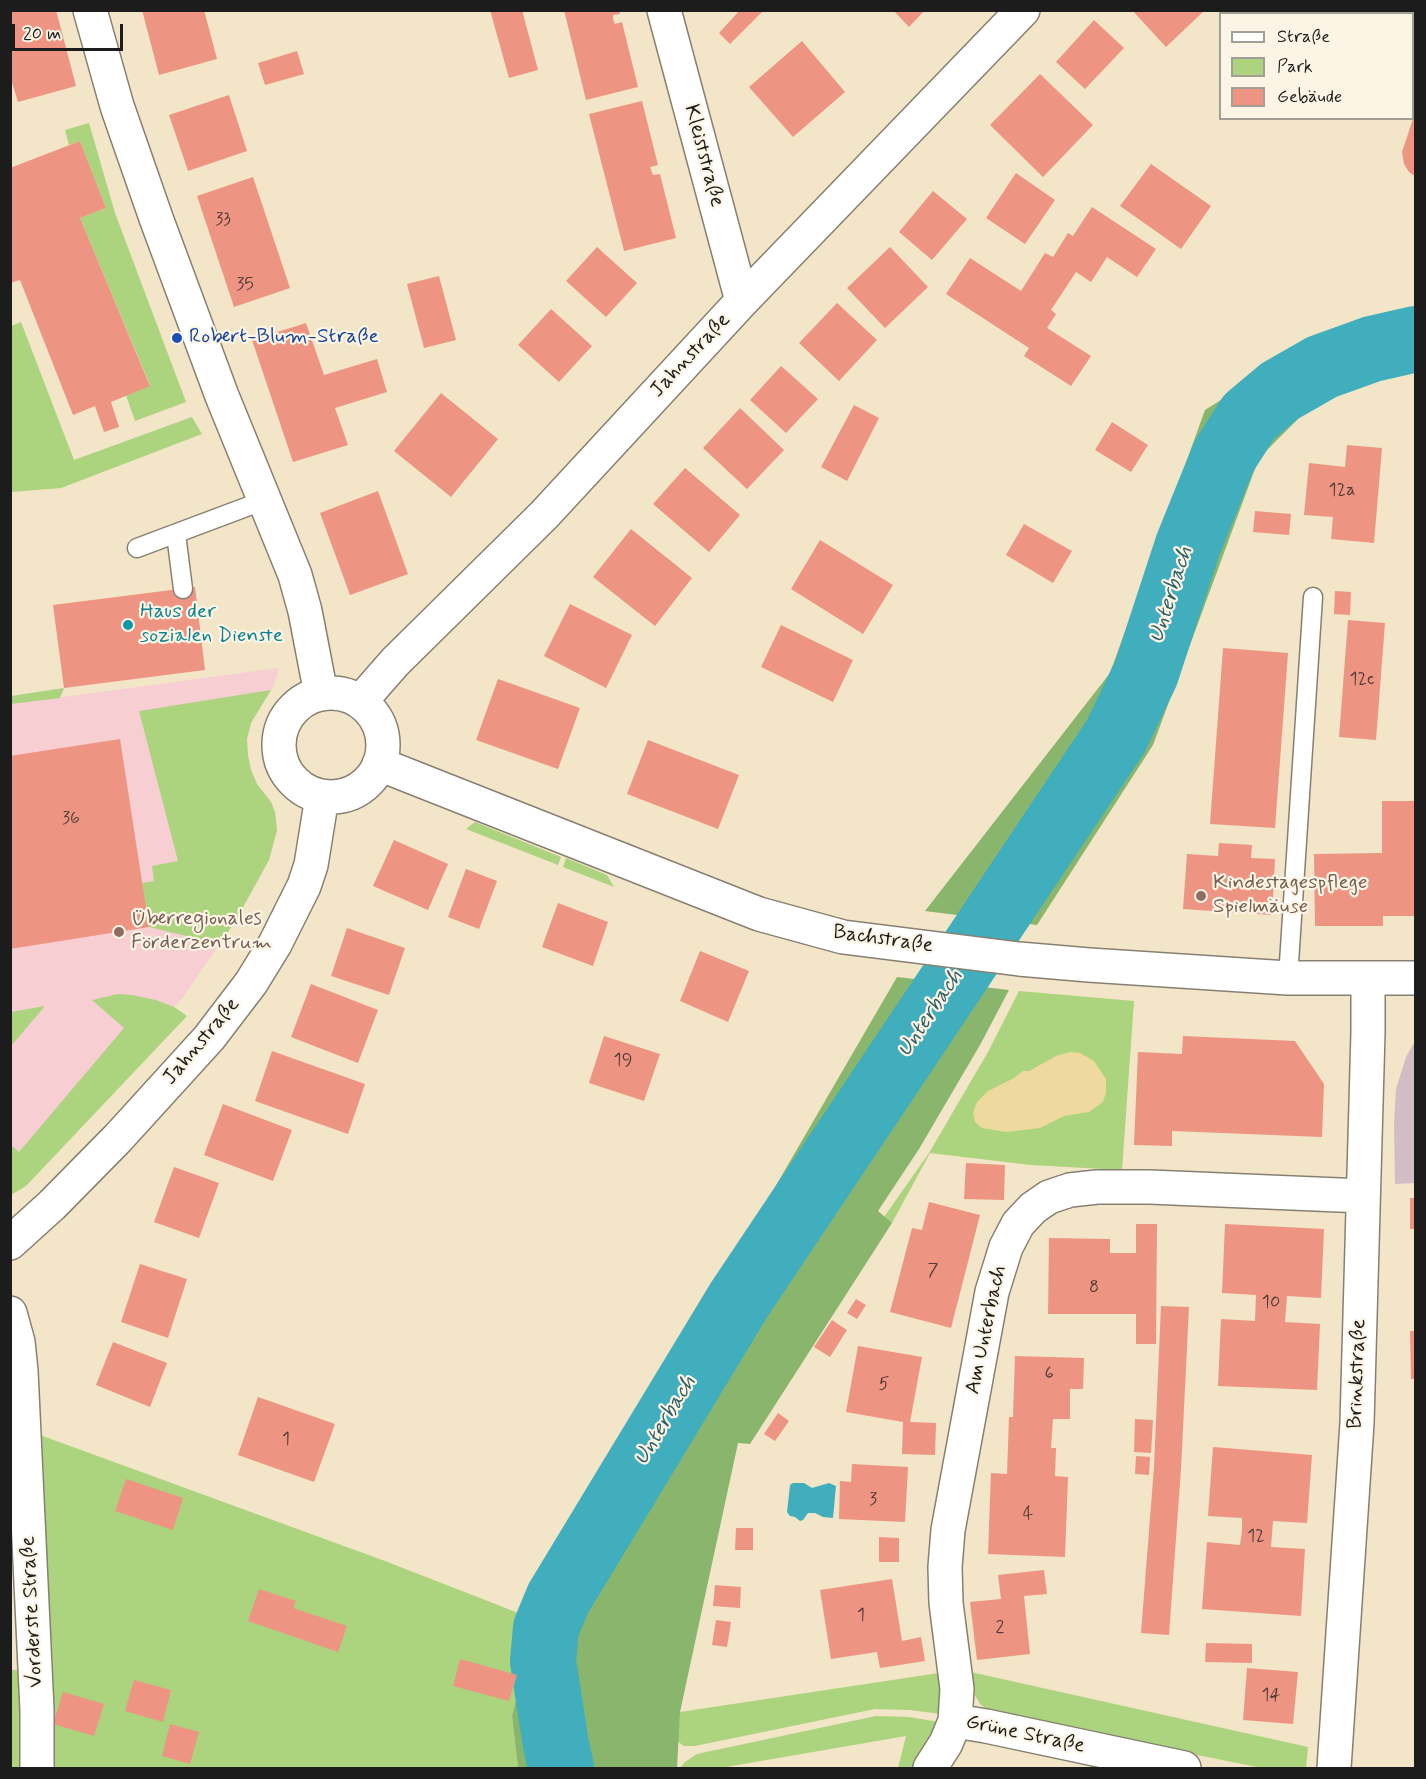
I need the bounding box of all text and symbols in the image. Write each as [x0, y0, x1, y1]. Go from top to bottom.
scale bar [15, 12, 126, 50]
legend [1219, 12, 1414, 120]
text: 20 m [23, 22, 61, 46]
text: Straße [1277, 25, 1330, 49]
text: Park [1277, 55, 1313, 79]
text: Gebäude [1277, 85, 1342, 109]
street label: Kleiststraße [677, 102, 729, 210]
house number: 33 [215, 209, 231, 231]
house number: 35 [236, 274, 254, 296]
street label: Jahnstraße [645, 308, 737, 404]
place label: Robert-Blum-Straße [189, 325, 379, 351]
marker: Robert-Blum-Straße [170, 331, 184, 345]
house number: 12a [1329, 480, 1355, 502]
water label: Unterbach [1144, 544, 1200, 646]
place label: Haus der sozialen Dienste [140, 600, 283, 650]
marker: Haus der sozialen Dienste [121, 618, 135, 632]
house number: 12c [1350, 669, 1374, 691]
house number: 36 [62, 808, 80, 830]
place label: Kindestagespflege Spielmäuse [1213, 871, 1367, 921]
marker: Kindestagespflege Spielmäuse [1194, 889, 1208, 903]
place label: Überregionales Förderzentrum [131, 907, 272, 957]
street label: Bachstraße [831, 921, 935, 959]
marker: Überregionales Förderzentrum [112, 925, 126, 939]
water label: Unterbach [892, 965, 970, 1063]
street label: Jahnstraße [158, 993, 246, 1091]
house number: 19 [614, 1050, 632, 1072]
house number: 7 [928, 1260, 938, 1282]
street label: Am Unterbach [961, 1263, 1013, 1397]
house number: 8 [1089, 1277, 1099, 1299]
house number: 10 [1262, 1292, 1280, 1314]
street label: Brinkstraße [1343, 1319, 1373, 1429]
house number: 6 [1044, 1363, 1054, 1385]
water label: Unterbach [629, 1372, 703, 1470]
house number: 5 [879, 1374, 889, 1396]
house number: 1 [282, 1429, 290, 1451]
house number: 3 [869, 1489, 877, 1511]
house number: 4 [1023, 1504, 1033, 1526]
house number: 12 [1247, 1526, 1265, 1548]
street label: Vorderste Straße [16, 1536, 50, 1688]
house number: 1 [857, 1605, 865, 1627]
house number: 2 [996, 1617, 1004, 1639]
house number: 14 [1262, 1685, 1280, 1707]
street label: Grüne Straße [963, 1710, 1087, 1760]

